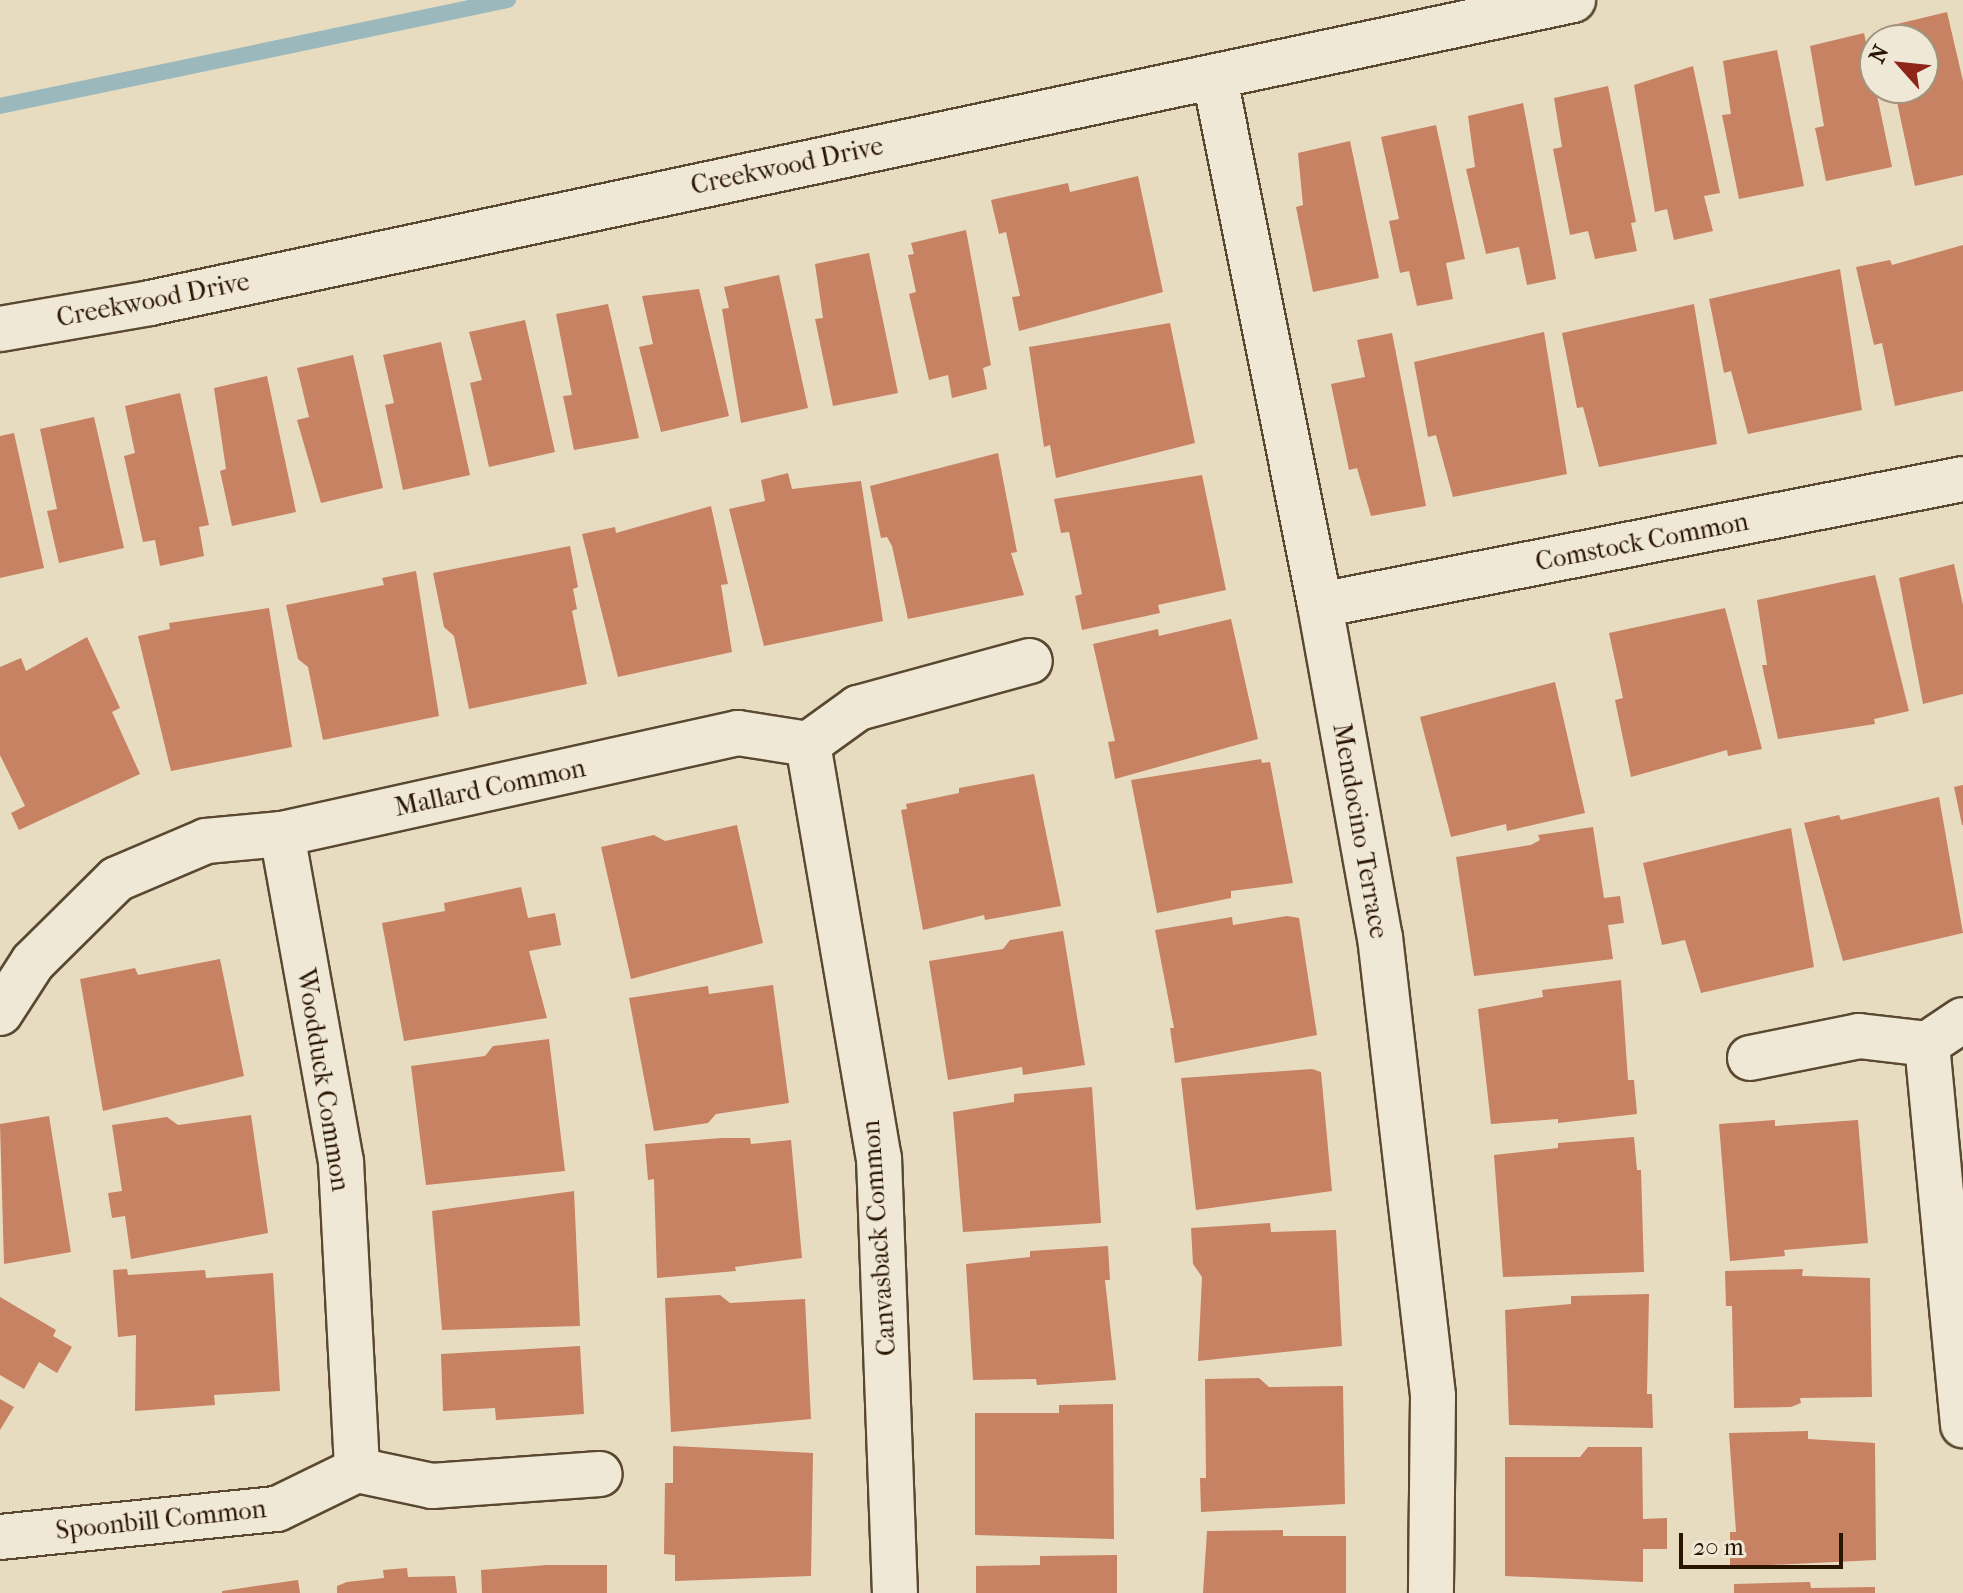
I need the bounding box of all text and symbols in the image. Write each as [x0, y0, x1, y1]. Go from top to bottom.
north arrow [1859, 24, 1939, 104]
text: N [1864, 41, 1895, 67]
street label: Creekwood Drive [688, 130, 886, 202]
street label: Creekwood Drive [54, 266, 252, 334]
street label: Comstock Common [1533, 506, 1751, 578]
street label: Mendocino Terrace [1326, 721, 1394, 941]
street label: Mallard Common [392, 753, 588, 823]
street label: Woodduck Common [290, 966, 356, 1194]
street label: Canvasback Common [855, 1119, 903, 1357]
street label: Spoonbill Common [54, 1493, 268, 1547]
scale bar [1683, 1517, 1847, 1567]
text: 20 m [1693, 1533, 1744, 1561]

